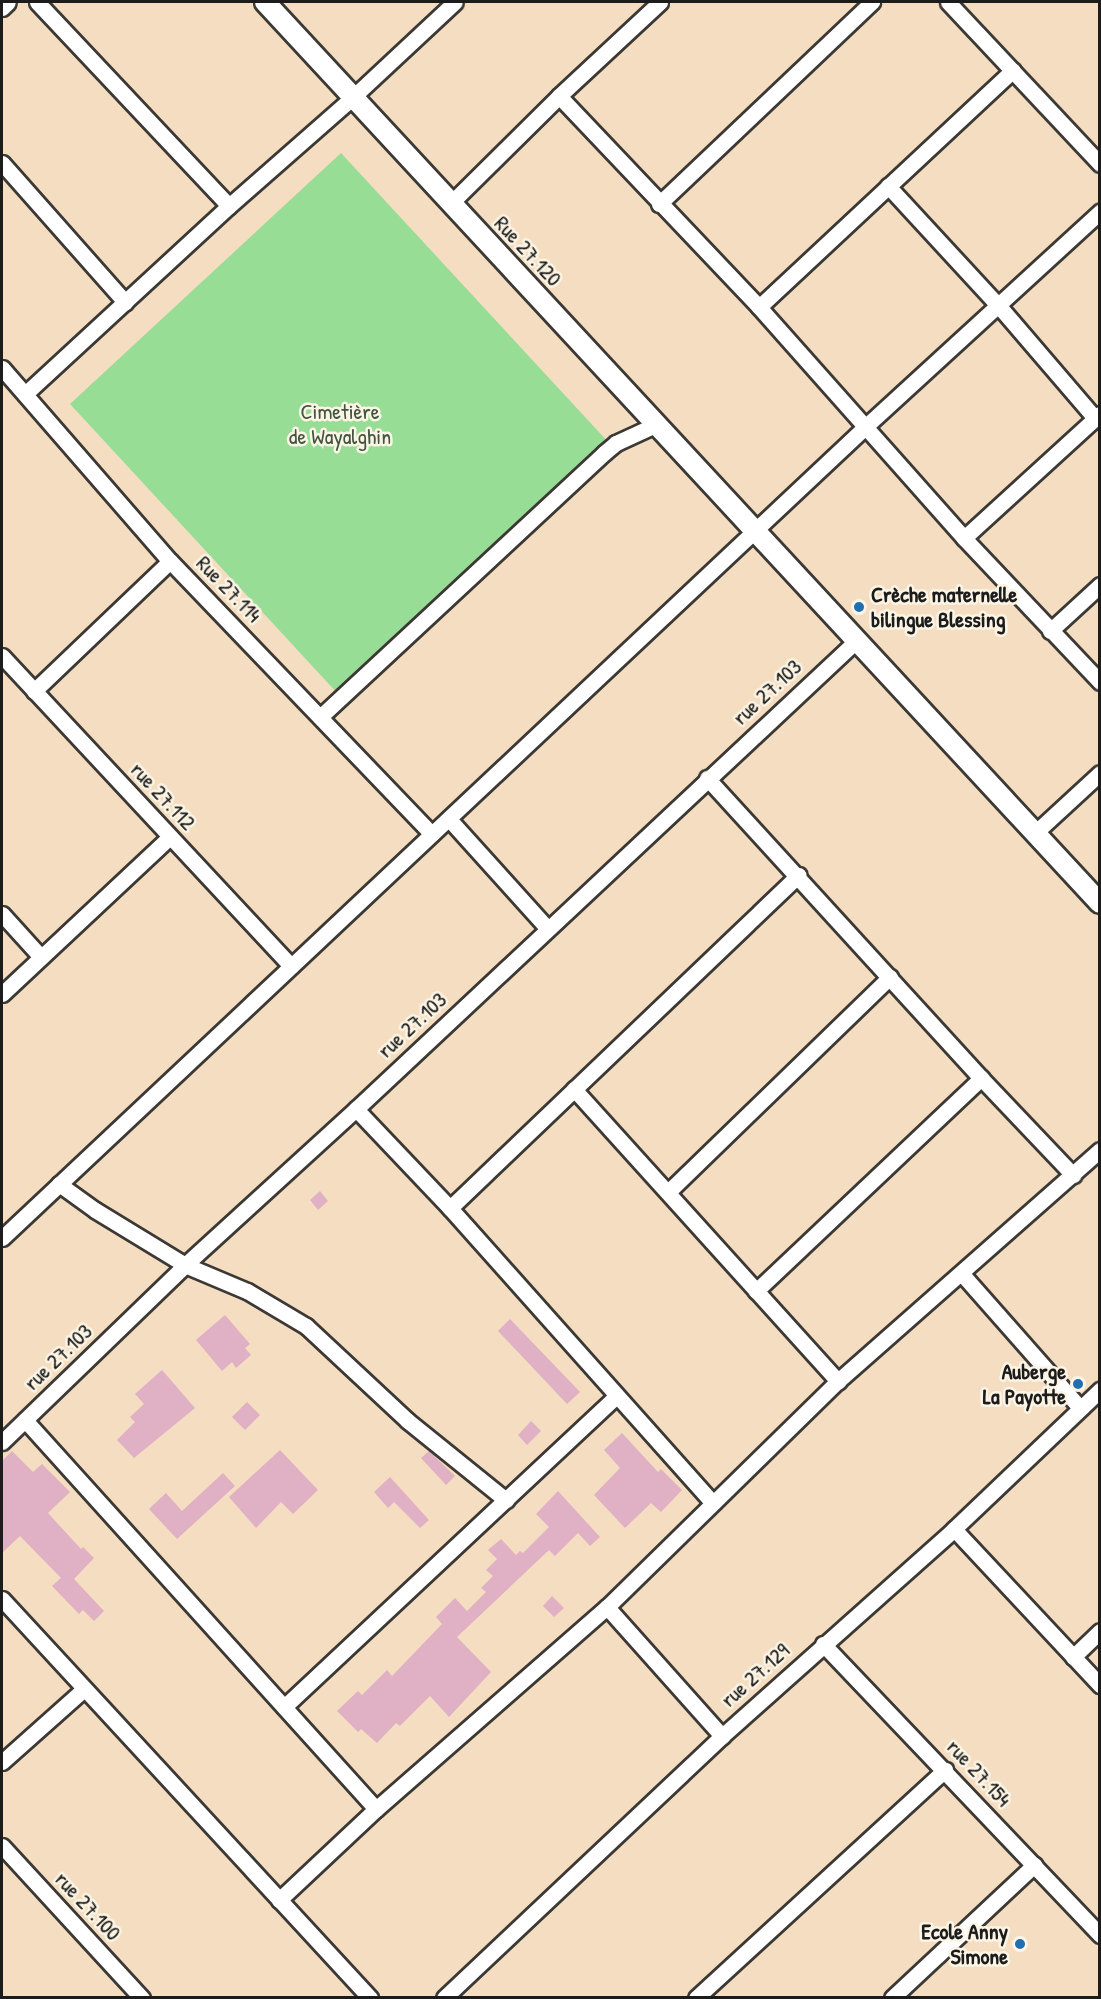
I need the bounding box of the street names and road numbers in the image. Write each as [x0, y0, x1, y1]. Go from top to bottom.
street label: Rue 27.120 [489, 210, 567, 292]
street label: Rue 27.114 [191, 550, 267, 628]
street label: rue 27.103 [727, 653, 807, 731]
street label: rue 27.112 [125, 757, 201, 835]
street label: rue 27.103 [372, 986, 452, 1064]
street label: rue 27.103 [18, 1318, 98, 1396]
street label: rue 27.129 [715, 1637, 795, 1713]
street label: rue 27.154 [941, 1734, 1017, 1812]
street label: rue 27.100 [49, 1866, 127, 1946]

